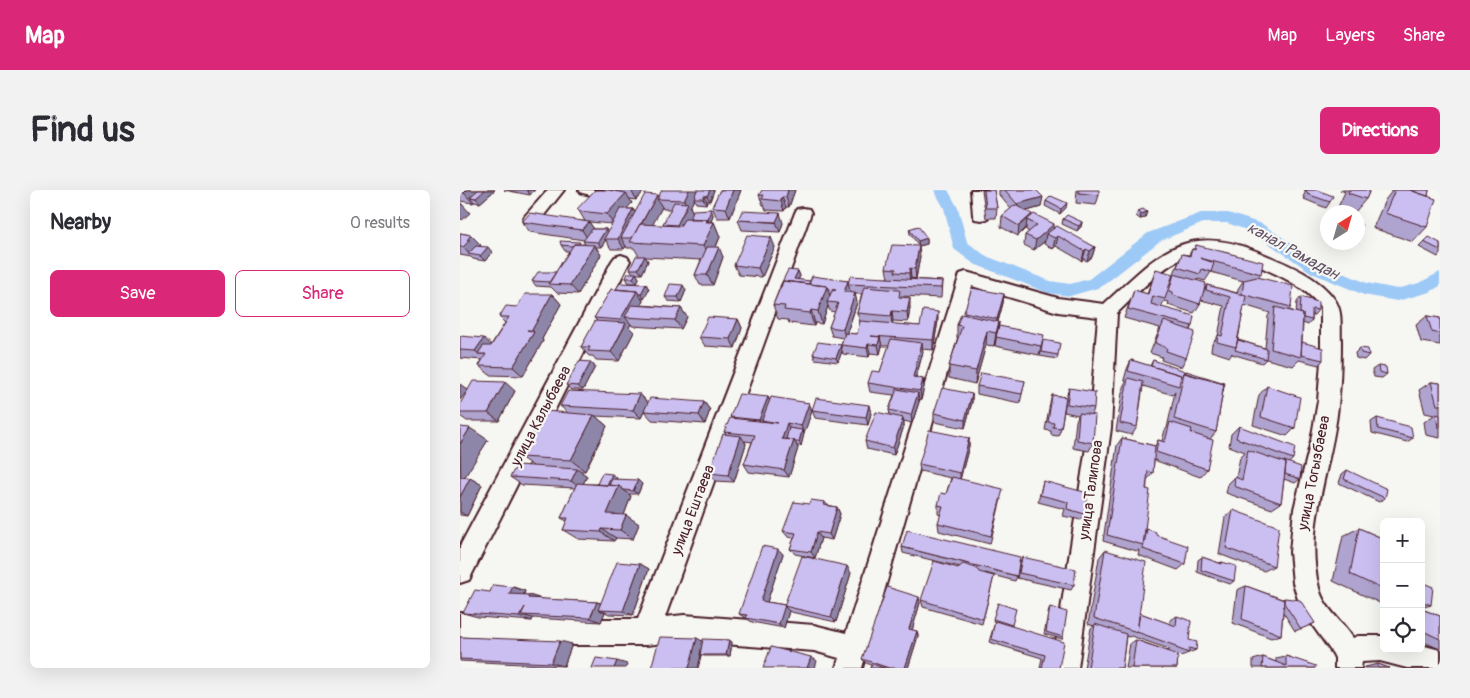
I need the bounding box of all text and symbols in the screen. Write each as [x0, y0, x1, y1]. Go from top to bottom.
text: Map [25, 21, 65, 50]
text: Map [1268, 24, 1297, 47]
text: Layers [1325, 24, 1375, 47]
text: Share [1403, 24, 1445, 47]
button: Directions [1320, 107, 1440, 154]
text: Find us [30, 108, 135, 152]
north arrow [1320, 205, 1365, 250]
text: Nearby [50, 209, 111, 236]
text: 0 results [350, 213, 410, 233]
water label: канал Рамадан [1244, 218, 1344, 285]
button: Save [50, 270, 225, 317]
button: Share [235, 270, 410, 317]
street label: улица Калыбаева [506, 362, 575, 470]
street label: улица Тогызбаева [1293, 414, 1334, 533]
street label: улица Талипова [1074, 439, 1107, 542]
street label: улица Ештаева [667, 462, 719, 559]
map controls [1380, 518, 1425, 653]
button: + [1380, 518, 1425, 563]
button: − [1380, 563, 1425, 608]
button: locate [1380, 608, 1425, 653]

